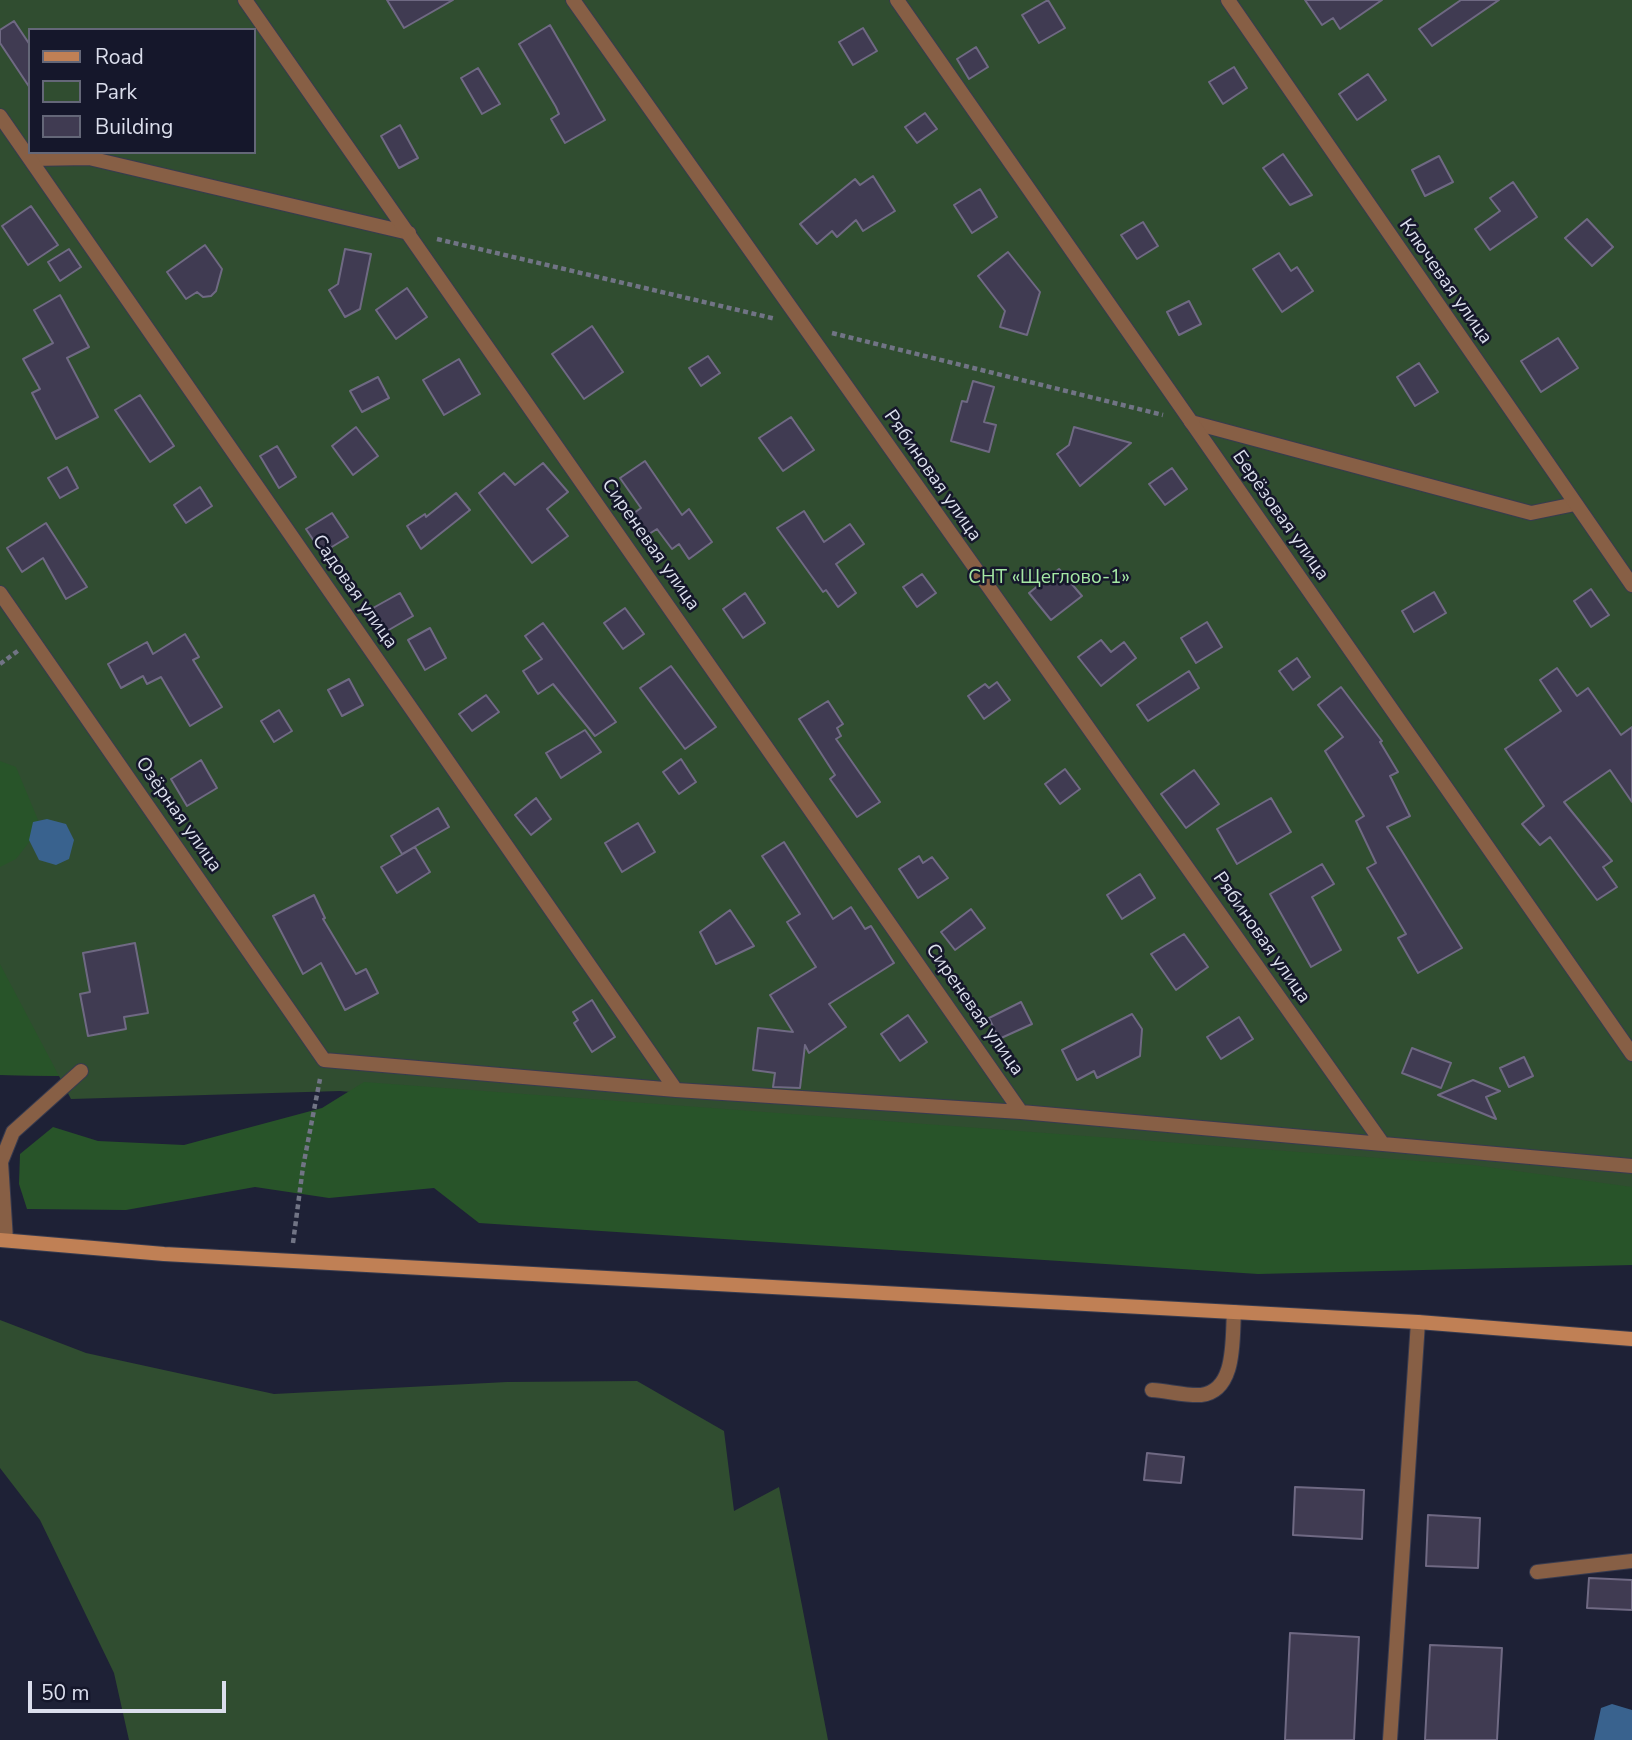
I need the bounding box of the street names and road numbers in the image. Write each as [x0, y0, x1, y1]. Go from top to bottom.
street label: Ключевая улица [1393, 215, 1497, 349]
street label: Рябиновая улица [878, 406, 986, 546]
street label: Берёзовая улица [1227, 447, 1333, 585]
street label: Сиреневая улица [596, 475, 704, 615]
street label: Садовая улица [306, 531, 402, 653]
street label: Озёрная улица [130, 753, 226, 877]
street label: Рябиновая улица [1207, 868, 1315, 1008]
street label: Сиреневая улица [920, 940, 1028, 1080]

